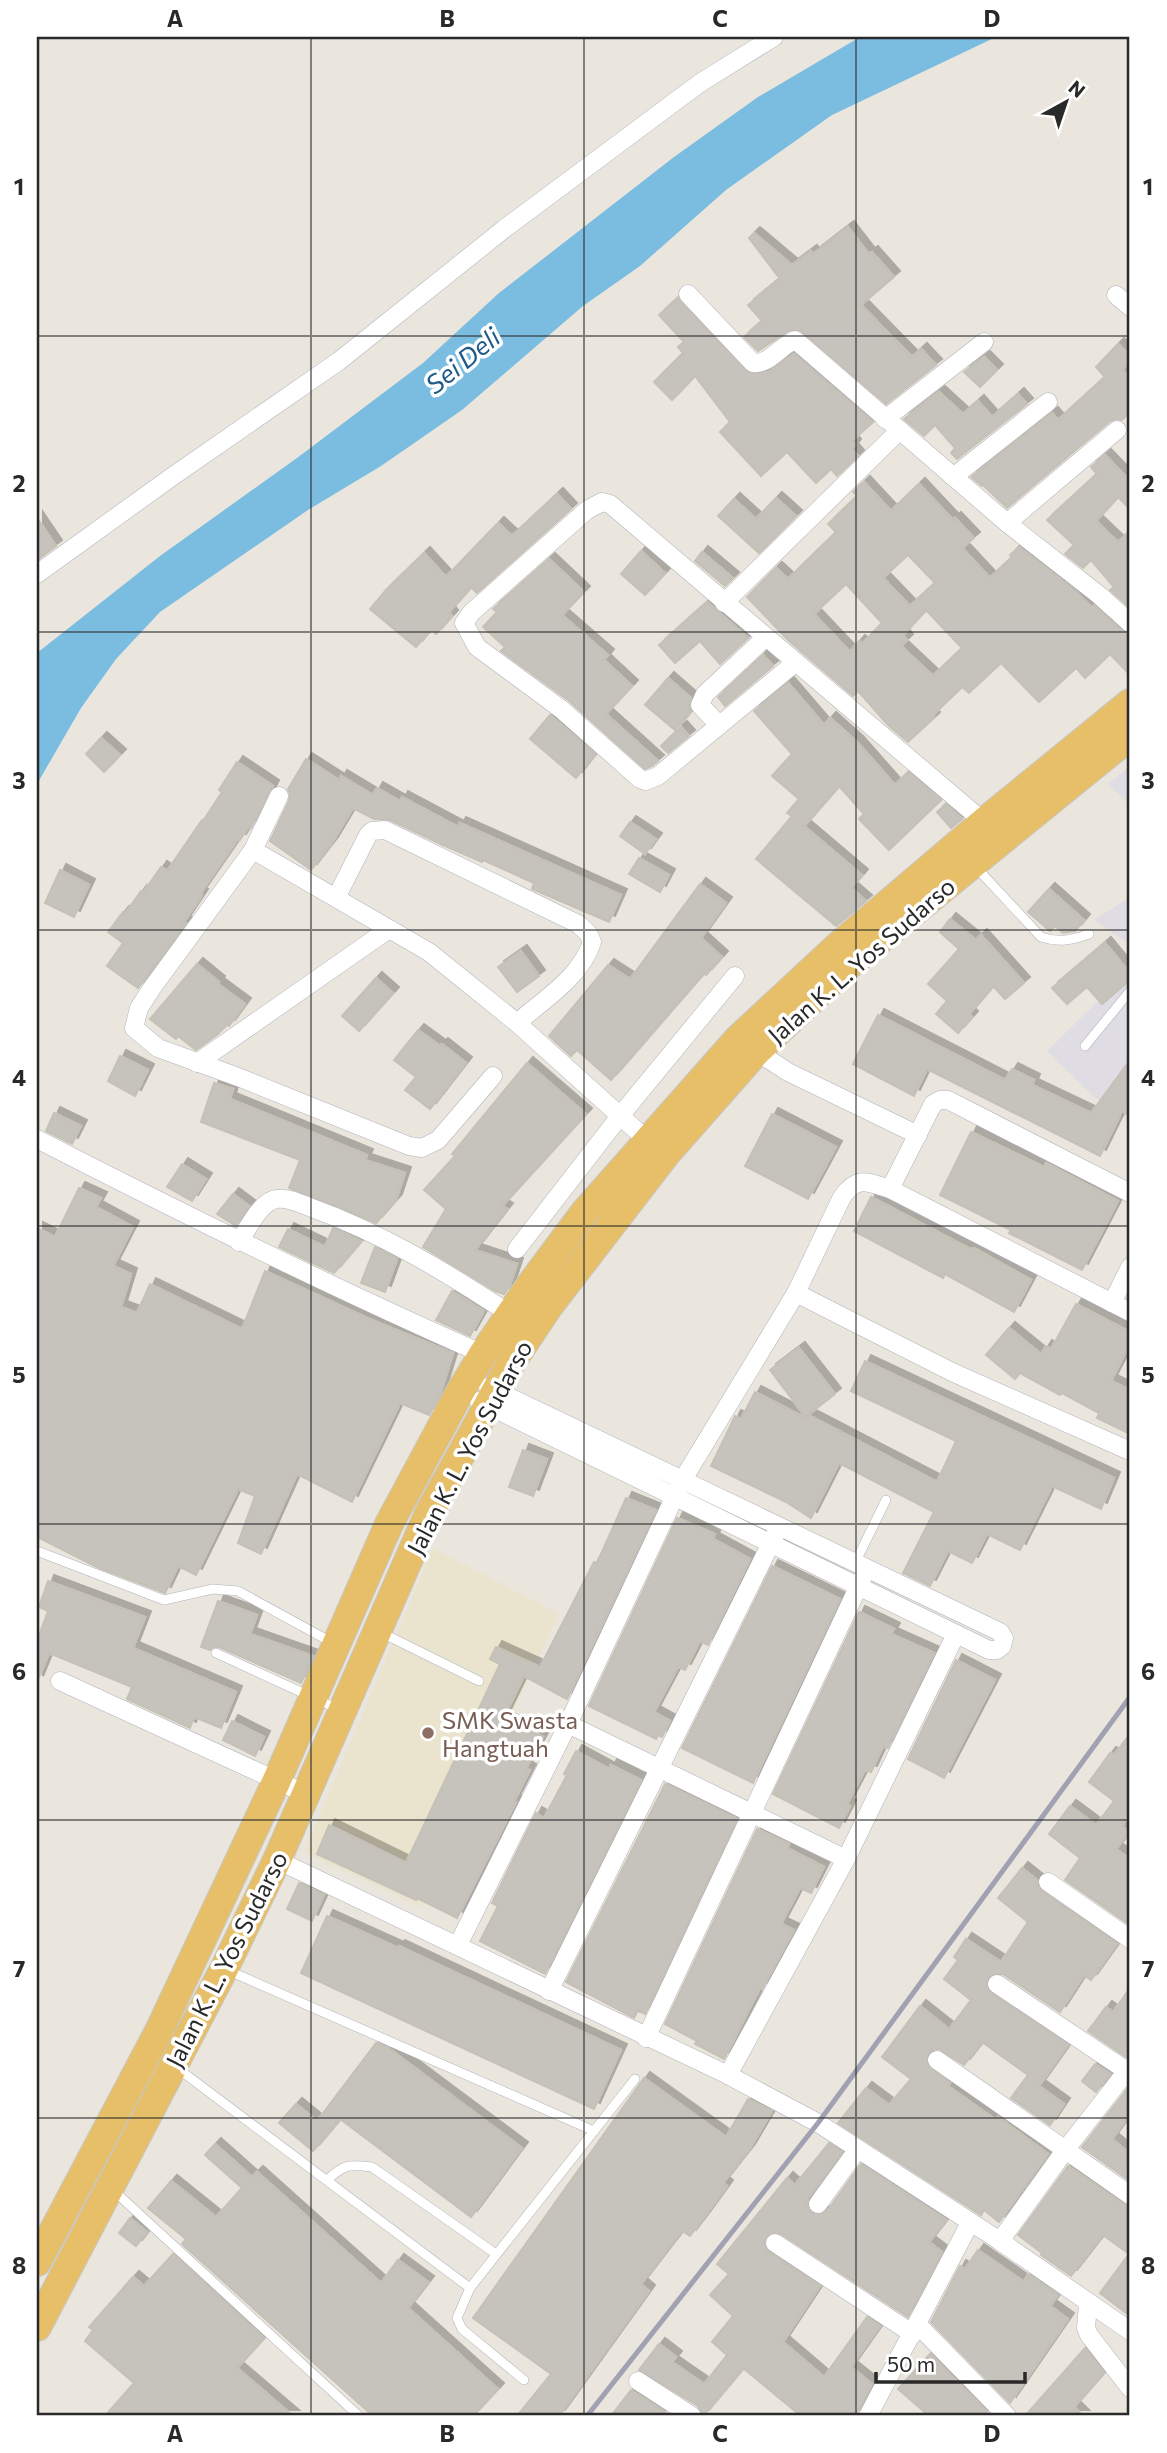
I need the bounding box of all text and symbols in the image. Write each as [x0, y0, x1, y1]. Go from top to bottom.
text: A [167, 4, 184, 32]
text: B [439, 4, 455, 32]
text: C [712, 4, 728, 32]
text: D [984, 4, 1001, 32]
north arrow [1030, 66, 1100, 136]
text: N [1064, 75, 1090, 102]
text: 1 [14, 172, 24, 200]
text: 1 [1143, 172, 1153, 200]
water label: Sei Deli [419, 320, 506, 399]
text: 2 [12, 469, 26, 497]
text: 2 [1141, 469, 1155, 497]
text: 3 [12, 766, 26, 794]
text: 3 [1141, 766, 1155, 794]
street label: Jalan K. L. Yos Sudarso [762, 871, 960, 1049]
text: 4 [12, 1063, 26, 1091]
text: 4 [1141, 1063, 1155, 1091]
street label: Jalan K. L. Yos Sudarso [400, 1335, 538, 1559]
text: 5 [12, 1360, 26, 1388]
text: 5 [1141, 1360, 1155, 1388]
text: 6 [12, 1657, 26, 1685]
text: 6 [1141, 1657, 1155, 1685]
place label: SMK Swasta Hangtuah [442, 1705, 578, 1762]
marker: SMK Swasta Hangtuah [420, 1725, 436, 1741]
street label: Jalan K. L. Yos Sudarso [159, 1846, 293, 2072]
text: 7 [13, 1954, 25, 1982]
text: 7 [1142, 1954, 1154, 1982]
text: 8 [12, 2251, 26, 2279]
text: 8 [1141, 2251, 1155, 2279]
scale bar [876, 2341, 1025, 2385]
text: 50 m [887, 2351, 935, 2376]
text: A [167, 2419, 184, 2447]
text: B [439, 2419, 455, 2447]
text: C [712, 2419, 728, 2447]
text: D [984, 2419, 1001, 2447]

